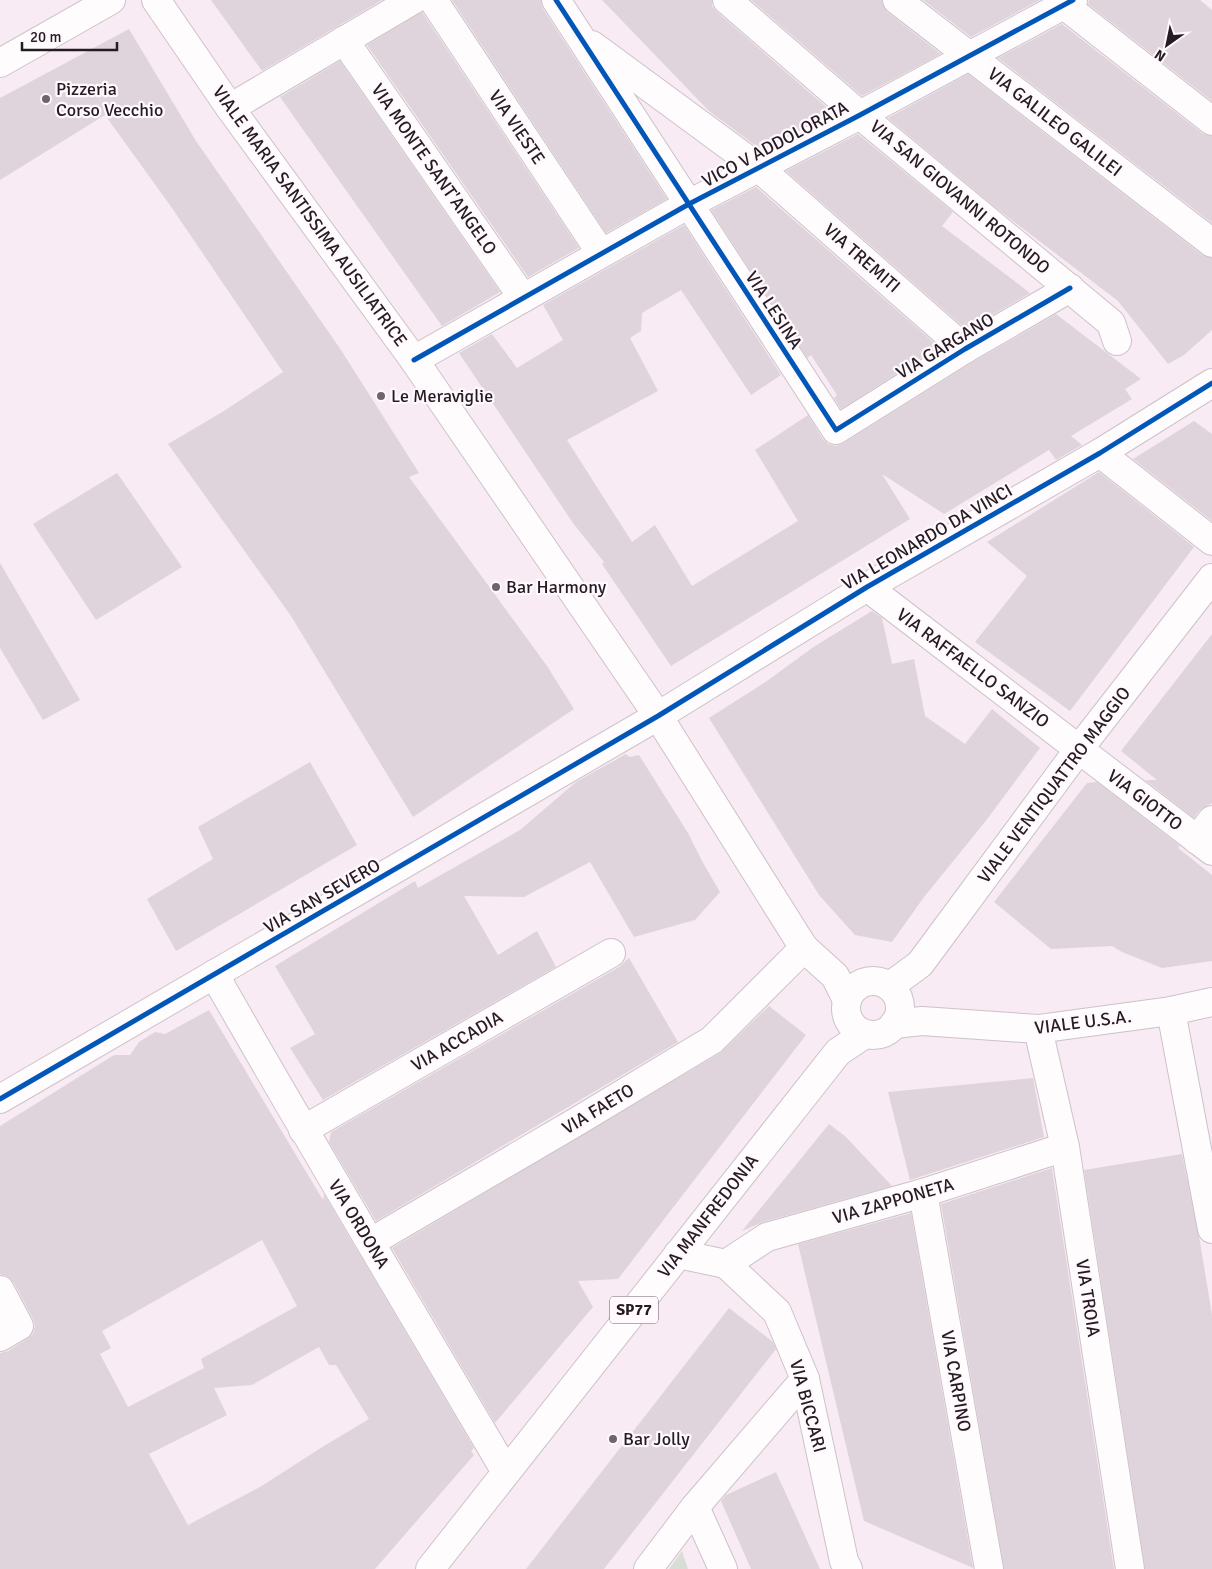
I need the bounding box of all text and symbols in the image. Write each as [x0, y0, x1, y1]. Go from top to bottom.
scale bar [22, 20, 118, 52]
north arrow [1142, 20, 1192, 70]
text: 20 m [30, 28, 61, 46]
text: N [1151, 46, 1169, 65]
street label: VIA GALILEO GALILEI [983, 63, 1127, 181]
place label: Pizzeria Corso Vecchio [56, 78, 163, 121]
street label: VIA MONTE SANT'ANGELO [367, 79, 501, 259]
street label: VIALE MARIA SANTISSIMA AUSILIATRICE [208, 81, 412, 351]
street label: VIA VIESTE [484, 86, 550, 168]
marker: Pizzeria Corso Vecchio [40, 93, 52, 105]
street label: VICO V ADDOLORATA [698, 96, 852, 192]
street label: VIA SAN GIOVANNI ROTONDO [866, 115, 1054, 279]
street label: VIA TREMITI [819, 219, 905, 297]
street label: VIA LESINA [741, 267, 807, 353]
street label: VIA GARGANO [892, 308, 998, 384]
place label: Le Meraviglie [391, 385, 493, 407]
marker: Le Meraviglie [375, 390, 387, 402]
street label: VIA LEONARDO DA VINCI [838, 479, 1016, 595]
place label: Bar Harmony [506, 576, 607, 598]
marker: Bar Harmony [490, 581, 502, 593]
street label: VIA RAFFAELLO SANZIO [892, 603, 1054, 733]
street label: VIALE VENTIQUATTRO MAGGIO [973, 682, 1135, 888]
street label: VIA GIOTTO [1103, 765, 1187, 835]
street label: VIA SAN SEVERO [260, 854, 384, 938]
street label: VIALE U.S.A. [1033, 1005, 1133, 1039]
street label: VIA ACCADIA [407, 1006, 507, 1076]
street label: VIA FAETO [558, 1079, 638, 1139]
street label: VIA MANFREDONIA [653, 1150, 763, 1282]
street label: VIA ZAPPONETA [830, 1173, 956, 1229]
street label: VIA ORDONA [324, 1175, 394, 1273]
street label: VIA TROIA [1071, 1258, 1105, 1338]
road number: SP77 [610, 1296, 658, 1324]
street label: VIA CARPINO [936, 1328, 976, 1434]
street label: VIA BICCARI [785, 1357, 831, 1455]
place label: Bar Jolly [623, 1428, 690, 1450]
marker: Bar Jolly [607, 1433, 619, 1445]

